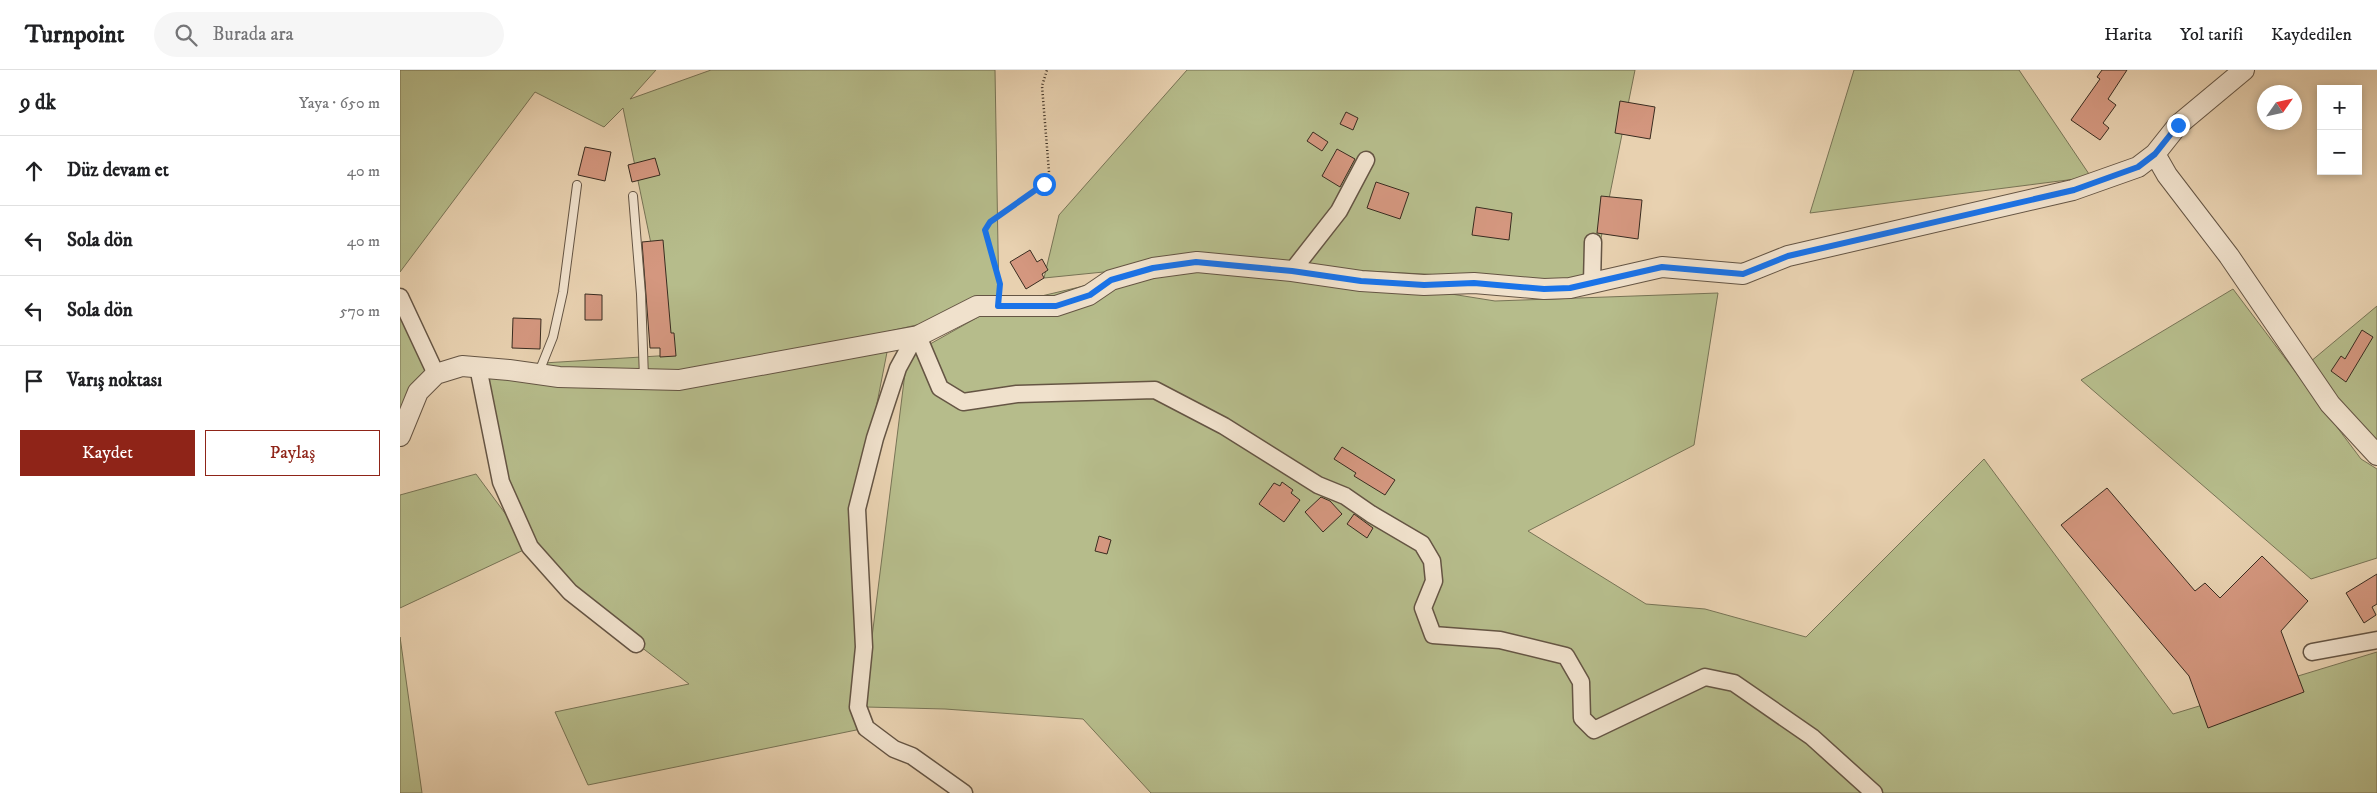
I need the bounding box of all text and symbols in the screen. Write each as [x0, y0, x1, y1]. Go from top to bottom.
search box [154, 12, 504, 57]
text: Turnpoint [25, 20, 124, 50]
icon: search [172, 21, 200, 49]
text: Burada ara [212, 23, 294, 46]
text: Harita [2104, 24, 2152, 46]
text: Yol tarifi [2180, 24, 2243, 46]
text: Kaydedilen [2271, 24, 2352, 46]
north arrow [2257, 85, 2302, 130]
map controls [2317, 85, 2362, 175]
button: + [2317, 85, 2362, 130]
text: 9 dk [20, 90, 56, 116]
text: Yaya · 650 m [299, 93, 380, 113]
route end [2167, 114, 2190, 137]
button: − [2317, 130, 2362, 175]
icon: ahead [20, 157, 48, 185]
text: Düz devam et [67, 159, 169, 182]
text: 40 m [347, 161, 380, 181]
route start [1033, 173, 1056, 196]
icon: left [20, 227, 48, 255]
text: Sola dön [67, 229, 133, 252]
text: 40 m [347, 231, 380, 251]
icon: left [20, 297, 48, 325]
text: Sola dön [67, 299, 133, 322]
text: 570 m [340, 301, 380, 321]
icon: arrive [20, 367, 48, 395]
text: Varış noktası [67, 369, 162, 392]
button: Kaydet [20, 430, 195, 476]
button: Paylaş [205, 430, 380, 476]

